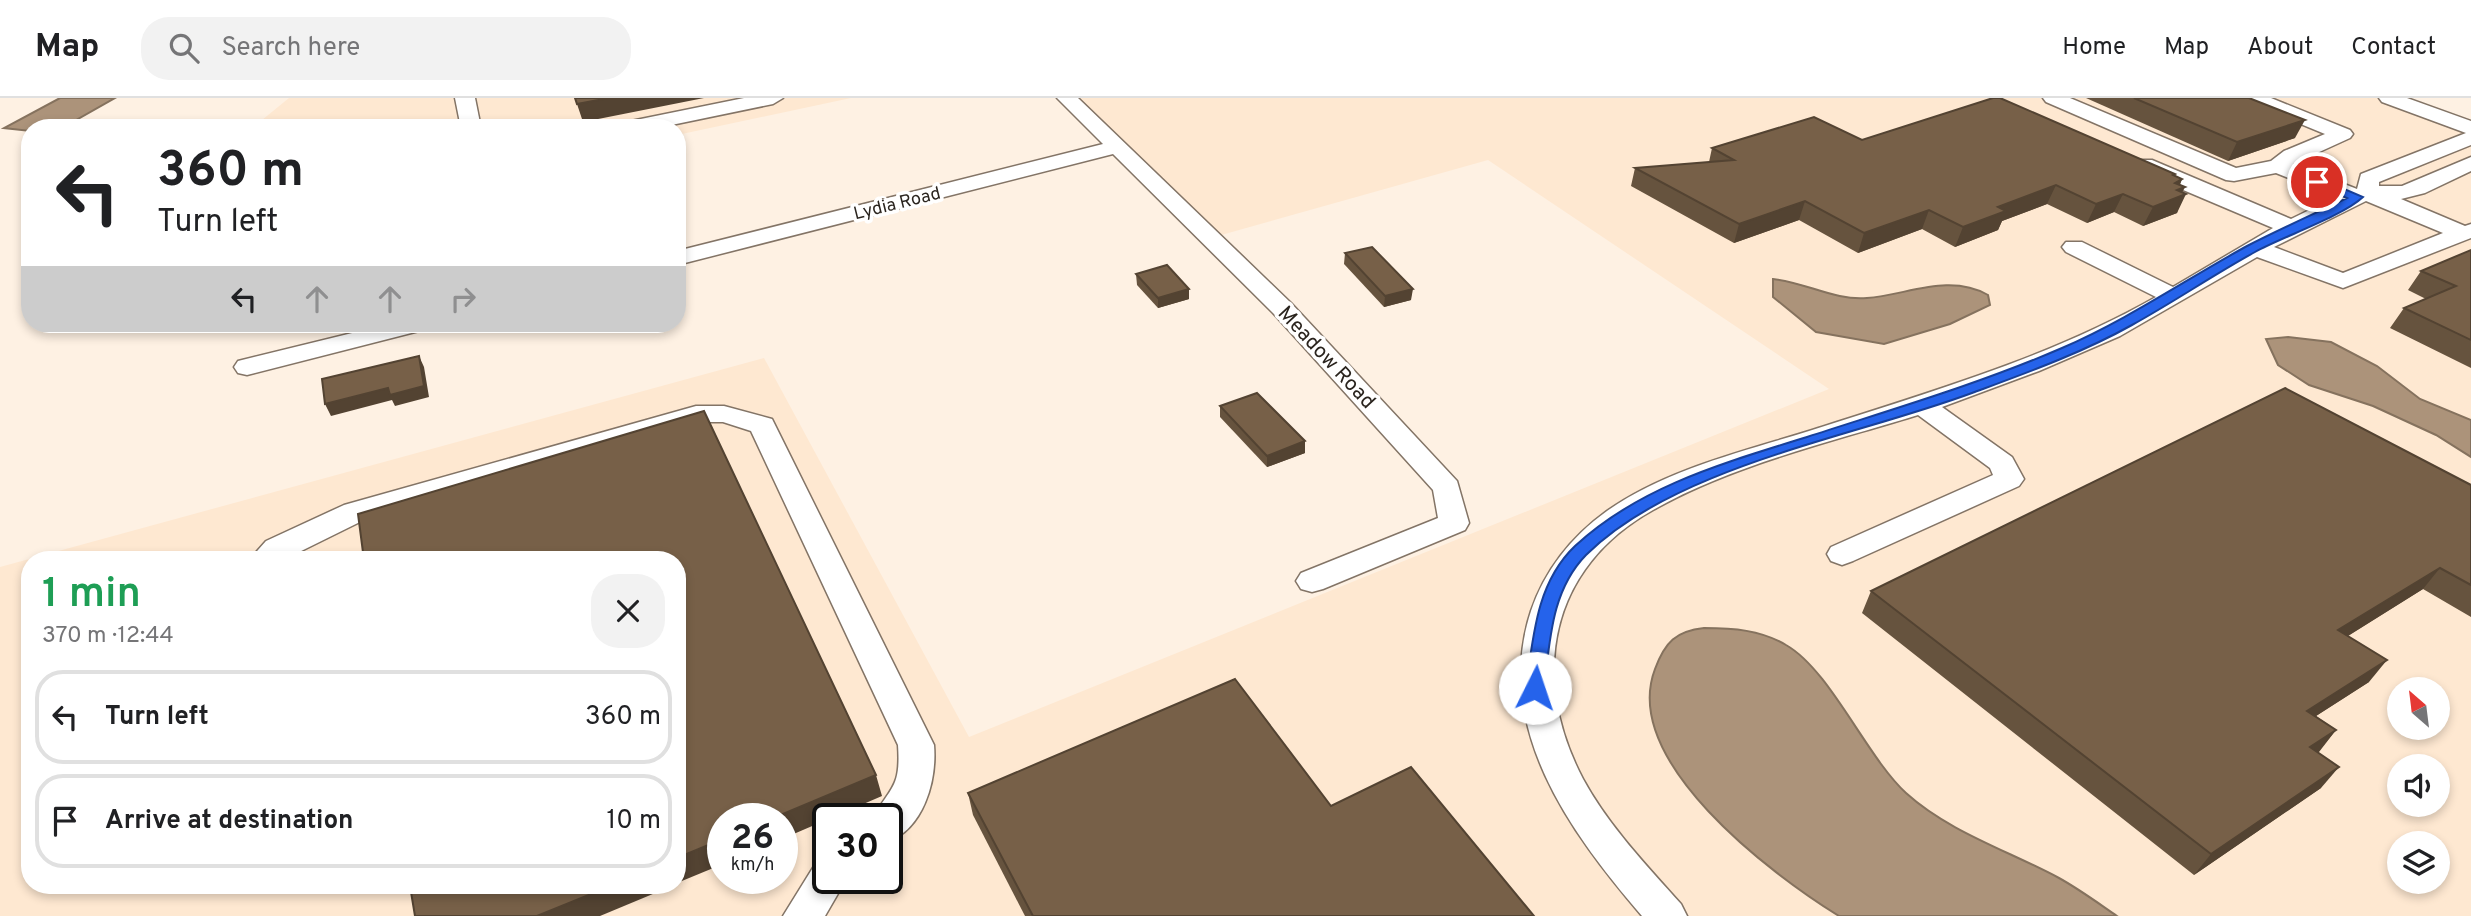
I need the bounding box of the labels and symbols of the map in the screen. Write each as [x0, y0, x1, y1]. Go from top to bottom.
pin [2287, 152, 2347, 212]
street label: Lydia Road [851, 183, 943, 226]
street label: Meadow Road [1271, 301, 1381, 415]
position arrow [1498, 651, 1572, 725]
north arrow [2387, 677, 2450, 740]
speed limit sign: 30 [812, 803, 903, 894]

